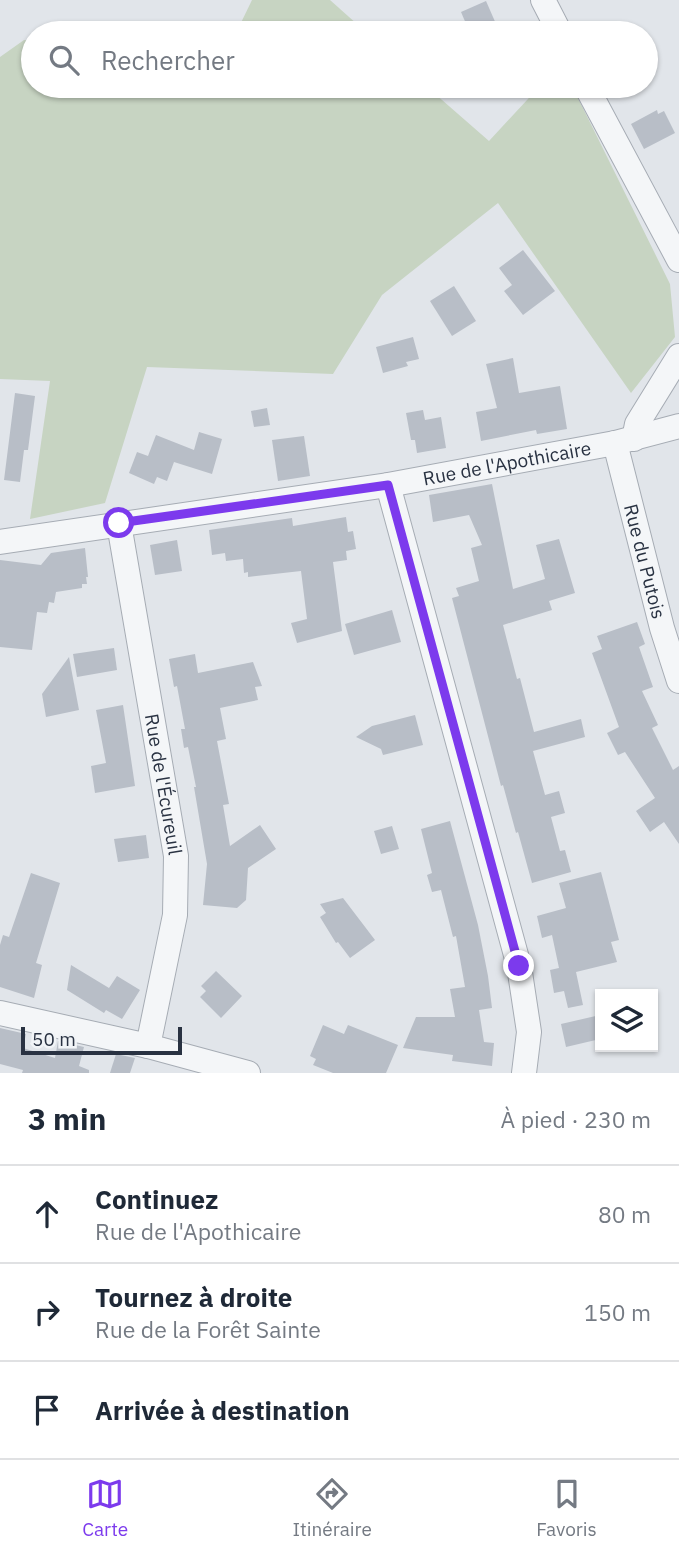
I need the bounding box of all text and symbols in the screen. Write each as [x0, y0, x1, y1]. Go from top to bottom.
search box [21, 21, 658, 98]
icon: search [45, 41, 83, 79]
text: Rechercher [101, 43, 235, 77]
street label: Rue de l'Apothicaire [421, 436, 593, 490]
street label: Rue du Putois [619, 501, 671, 621]
route start [103, 507, 134, 538]
street label: Rue de l'Écureuil [140, 712, 188, 857]
route end [503, 950, 534, 981]
map controls [595, 989, 658, 1052]
button: layers [595, 989, 658, 1052]
scale bar [21, 1024, 182, 1056]
text: 50 m [32, 1027, 76, 1051]
text: 3 min [28, 1099, 106, 1138]
text: À pied · 230 m [501, 1104, 651, 1134]
text: Continuez [95, 1182, 218, 1216]
icon: ahead [28, 1195, 66, 1233]
text: 80 m [598, 1199, 651, 1229]
text: Rue de l'Apothicaire [95, 1216, 301, 1246]
text: Tournez à droite [95, 1280, 292, 1314]
icon: right [28, 1293, 66, 1331]
text: 150 m [584, 1297, 651, 1327]
text: Rue de la Forêt Sainte [95, 1314, 321, 1344]
icon: arrive [28, 1391, 66, 1429]
text: Arrivée à destination [95, 1393, 350, 1427]
tab: Carte [82, 1475, 128, 1541]
tab: Itinéraire [293, 1475, 372, 1541]
tab: Favoris [536, 1475, 597, 1541]

